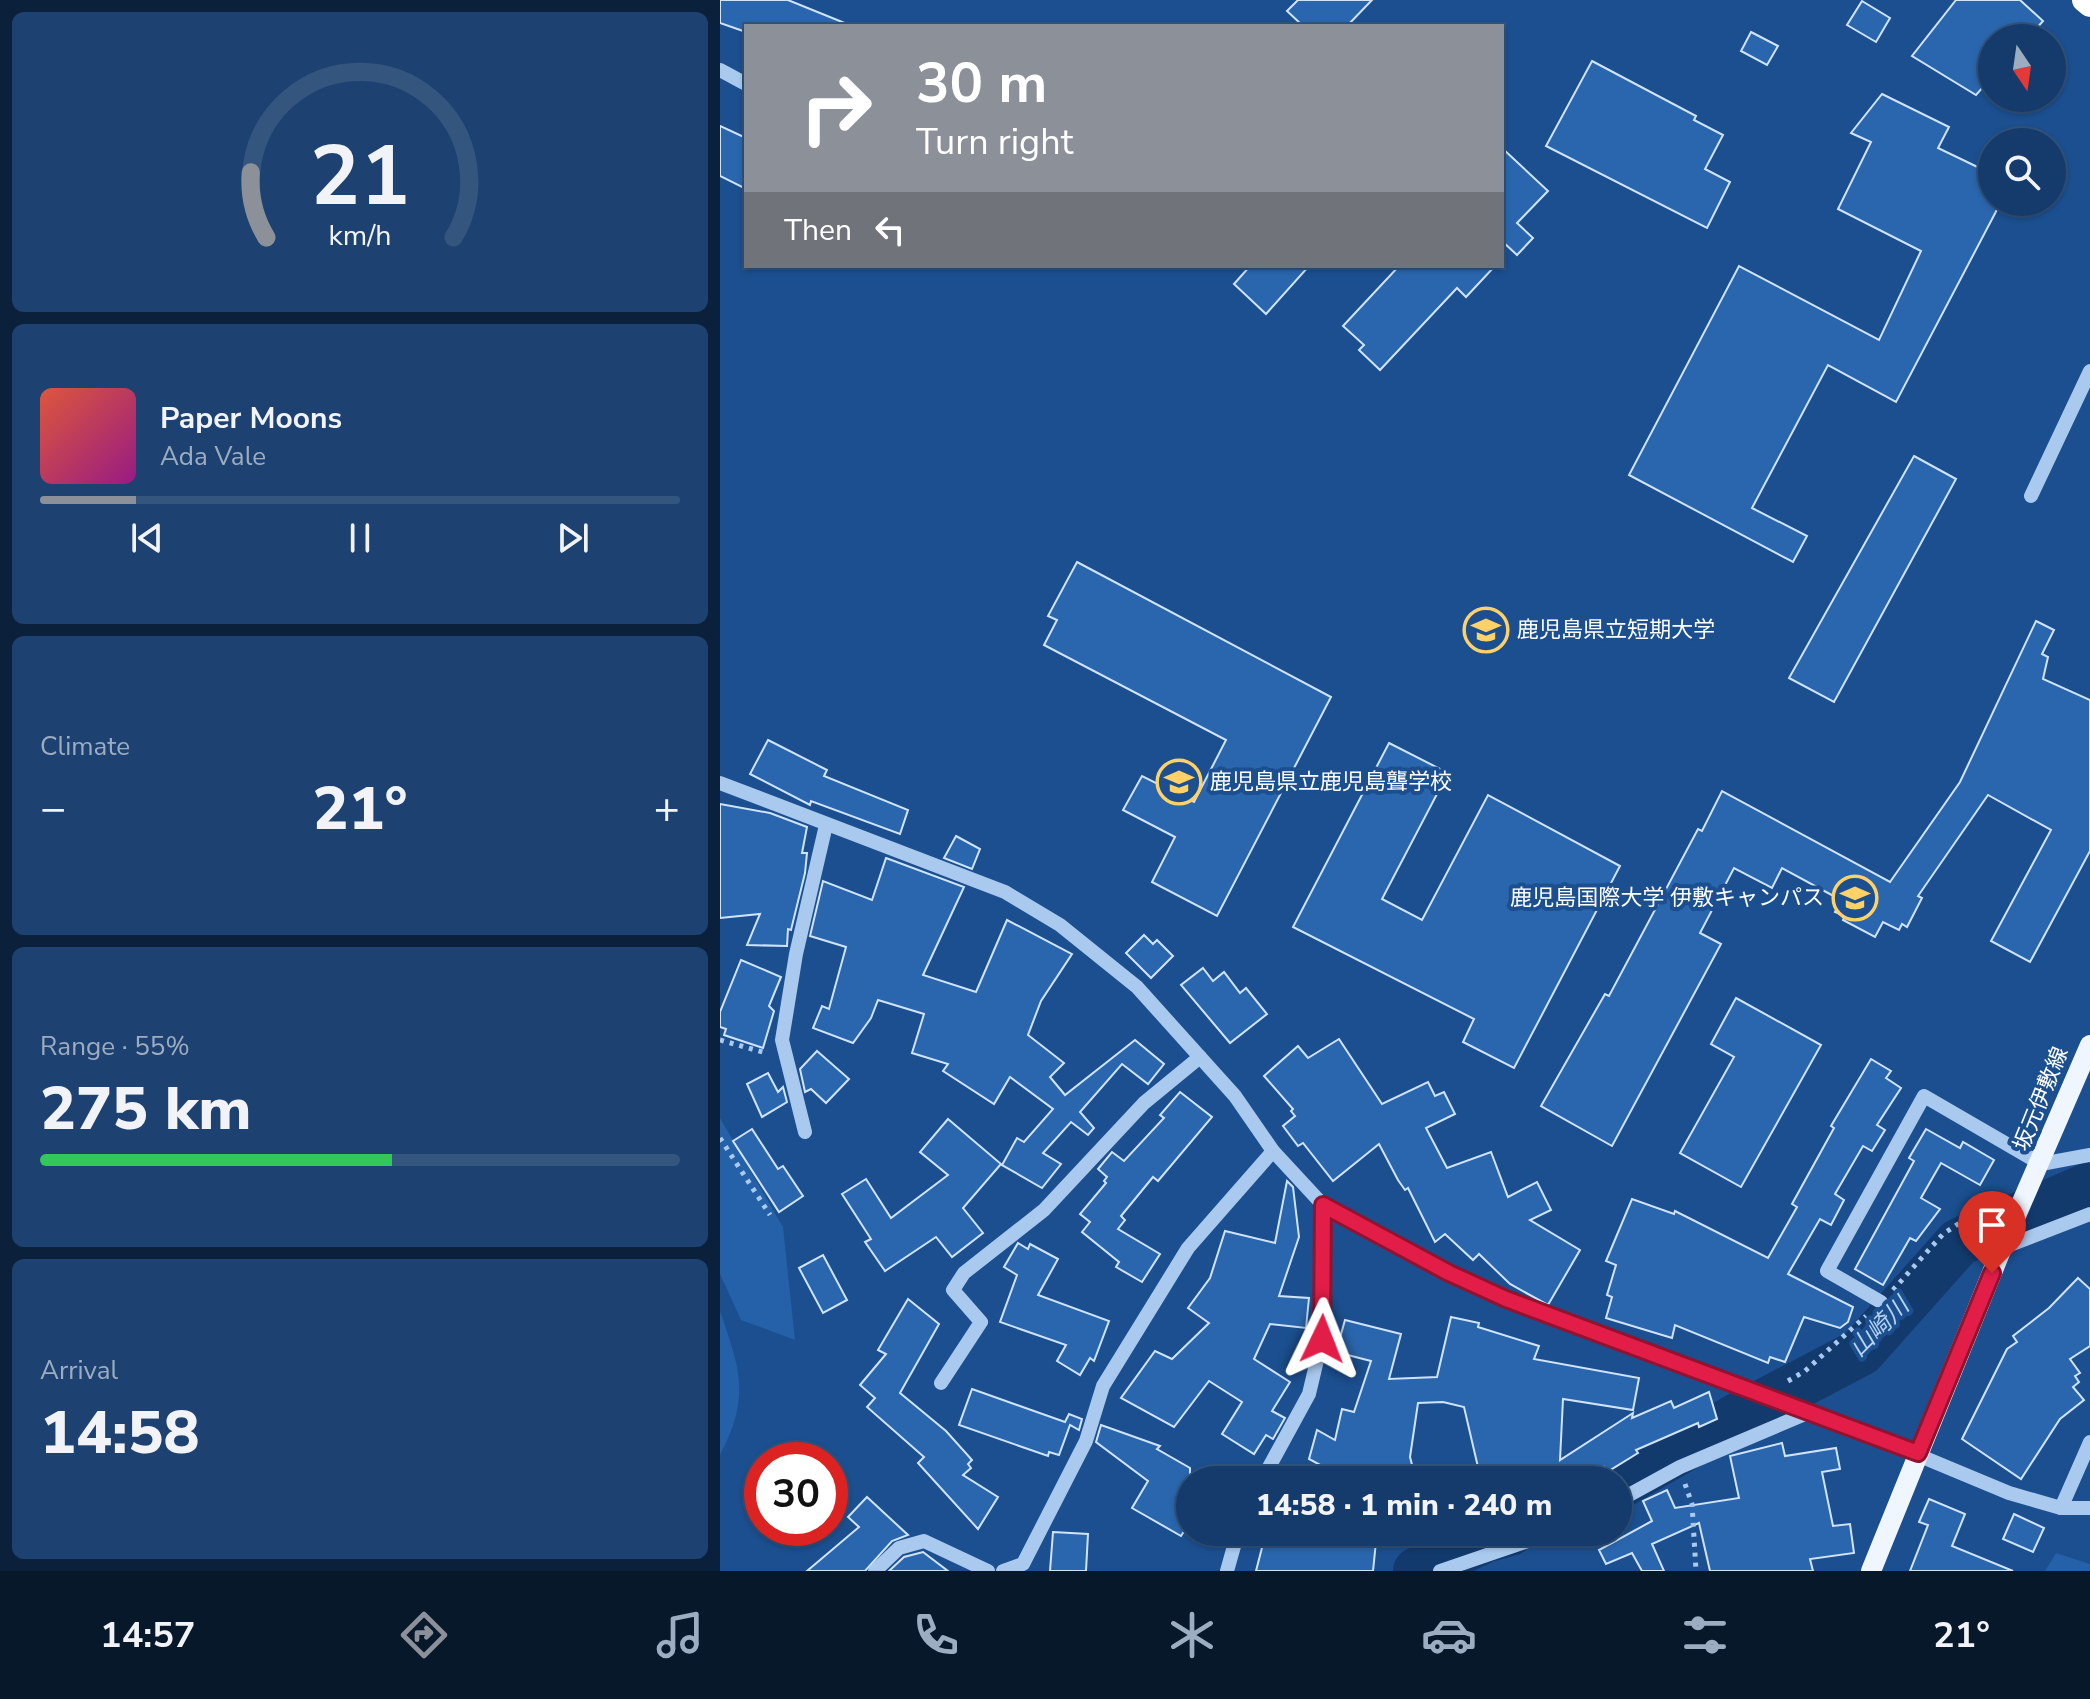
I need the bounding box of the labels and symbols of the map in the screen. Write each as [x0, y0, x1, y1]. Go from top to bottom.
north arrow [1978, 24, 2066, 112]
school or university icon: 鹿児島県立短期大学 [1462, 606, 1510, 654]
place label: 鹿児島県立短期大学 [1517, 615, 1715, 645]
school or university icon: 鹿児島県立鹿児島聾学校 [1155, 758, 1203, 806]
place label: 鹿児島県立鹿児島聾学校 [1210, 767, 1452, 797]
school or university icon: 鹿児島国際大学 伊敷キャンパス [1831, 874, 1879, 922]
place label: 鹿児島国際大学 伊敷キャンパス [1510, 883, 1824, 913]
street label: 坂元伊敷線 [2006, 1042, 2076, 1156]
pin [1958, 1191, 2026, 1273]
water label: 山崎川 [1842, 1288, 1918, 1364]
position arrow [1280, 1297, 1364, 1381]
speed limit sign: 30 [744, 1442, 848, 1546]

